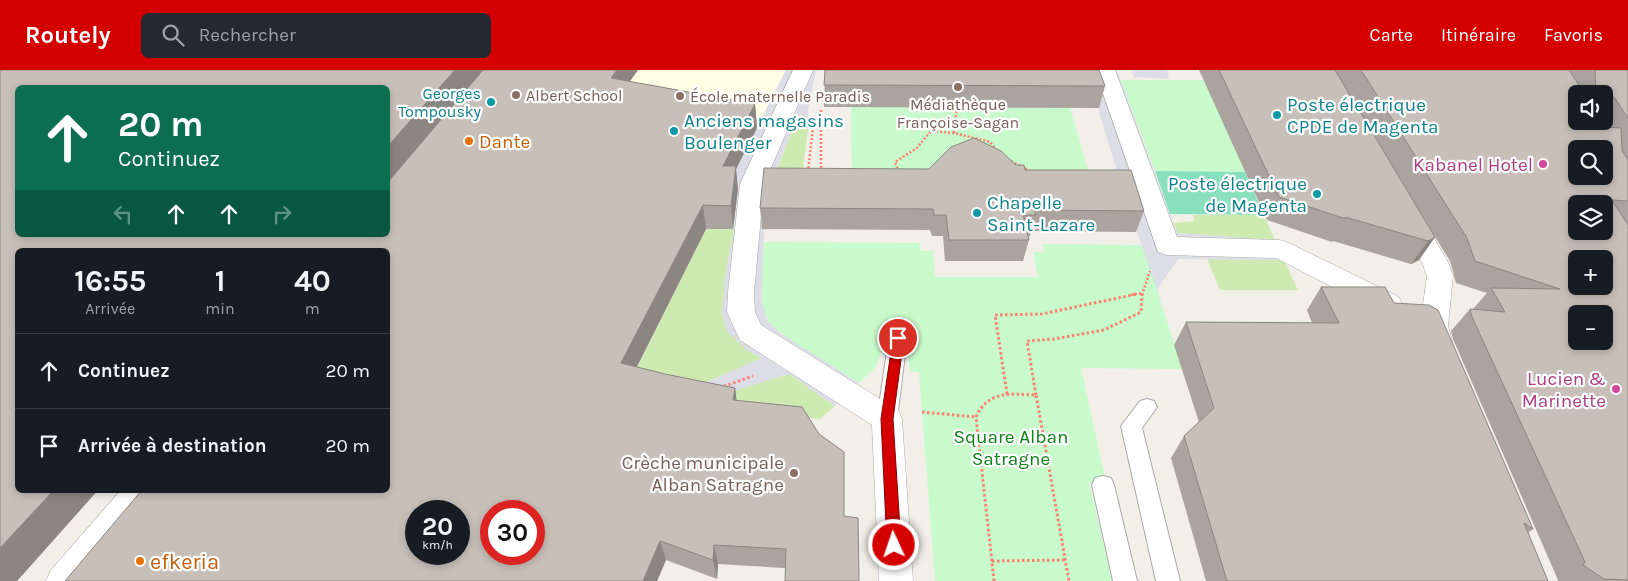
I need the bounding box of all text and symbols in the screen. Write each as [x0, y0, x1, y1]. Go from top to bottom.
search box [141, 13, 491, 58]
text: Routely [25, 21, 111, 49]
icon: search [159, 21, 187, 49]
text: Rechercher [199, 24, 296, 46]
text: Carte [1370, 24, 1413, 46]
text: Itinéraire [1441, 24, 1516, 46]
text: Favoris [1544, 24, 1603, 46]
marker: Médiathèque Françoise-Sagan [952, 81, 964, 93]
place label: Georges Tompousky [398, 84, 482, 121]
map controls [1568, 85, 1613, 350]
button: sound [1568, 85, 1613, 130]
place label: Albert School [526, 86, 623, 105]
place label: École maternelle Paradis [690, 87, 870, 106]
marker: Albert School [510, 89, 522, 101]
marker: École maternelle Paradis [674, 90, 686, 102]
place label: Poste électrique CPDE de Magenta [1287, 94, 1439, 138]
place label: Médiathèque Françoise-Sagan [897, 95, 1019, 132]
marker: Georges Tompousky [485, 96, 497, 108]
text: 20 m [118, 104, 203, 145]
icon: ahead [35, 105, 100, 170]
marker: Poste électrique CPDE de Magenta [1271, 109, 1283, 121]
place label: Anciens magasins Boulenger [684, 110, 844, 154]
marker: Anciens magasins Boulenger [668, 125, 680, 137]
place label: Dante [479, 131, 530, 153]
marker: Dante [463, 135, 475, 147]
button: search [1568, 140, 1613, 185]
text: Continuez [118, 146, 220, 172]
place label: Kabanel Hotel [1413, 154, 1533, 176]
marker: Kabanel Hotel [1537, 158, 1549, 170]
place label: Poste électrique de Magenta [1168, 173, 1307, 217]
marker: Poste électrique de Magenta [1311, 188, 1323, 200]
place label: Chapelle Saint-Lazare [987, 192, 1095, 236]
button: layers [1568, 195, 1613, 240]
icon: left [109, 200, 137, 228]
icon: ahead [162, 200, 190, 228]
icon: ahead [215, 200, 243, 228]
icon: right [268, 200, 296, 228]
marker: Chapelle Saint-Lazare [971, 207, 983, 219]
button: + [1568, 250, 1613, 295]
text: 16:55 [74, 263, 146, 299]
text: 1 [215, 263, 225, 299]
text: 40 [294, 263, 331, 299]
text: Arrivée [85, 299, 135, 318]
text: min [205, 299, 235, 318]
text: m [305, 299, 320, 318]
button: − [1568, 305, 1613, 350]
pin [877, 317, 919, 359]
icon: arrive [884, 324, 912, 352]
icon: ahead [35, 357, 63, 385]
text: Continuez [78, 360, 170, 382]
text: 20 m [325, 360, 370, 382]
place label: Lucien & Marinette [1522, 368, 1606, 412]
marker: Lucien & Marinette [1610, 383, 1622, 395]
park label: Square Alban Satragne [953, 426, 1069, 470]
icon: arrive [35, 432, 63, 460]
text: Arrivée à destination [78, 435, 267, 457]
text: 20 m [325, 435, 370, 457]
place label: Crèche municipale Alban Satragne [622, 452, 784, 496]
marker: Crèche municipale Alban Satragne [788, 467, 800, 479]
speed limit sign: 30 [480, 500, 545, 565]
text: 20 [422, 512, 453, 541]
position arrow [867, 518, 919, 570]
text: km/h [422, 538, 453, 552]
place label: efkeria [150, 549, 219, 575]
marker: efkeria [134, 555, 146, 567]

